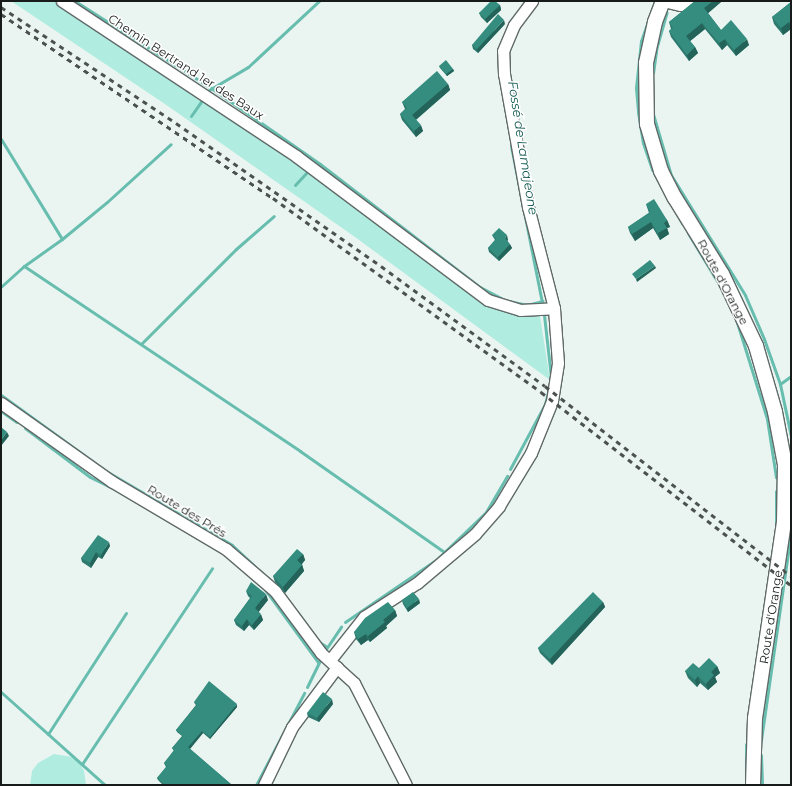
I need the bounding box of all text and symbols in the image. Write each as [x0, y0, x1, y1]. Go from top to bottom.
street label: Chemin Bertrand 1er des Baux [106, 11, 266, 123]
water label: Fossé de Lamajeone [505, 80, 541, 216]
street label: Route d'Orange [694, 237, 752, 327]
street label: Route des Prés [145, 482, 229, 540]
street label: Route d'Orange [756, 569, 786, 665]

